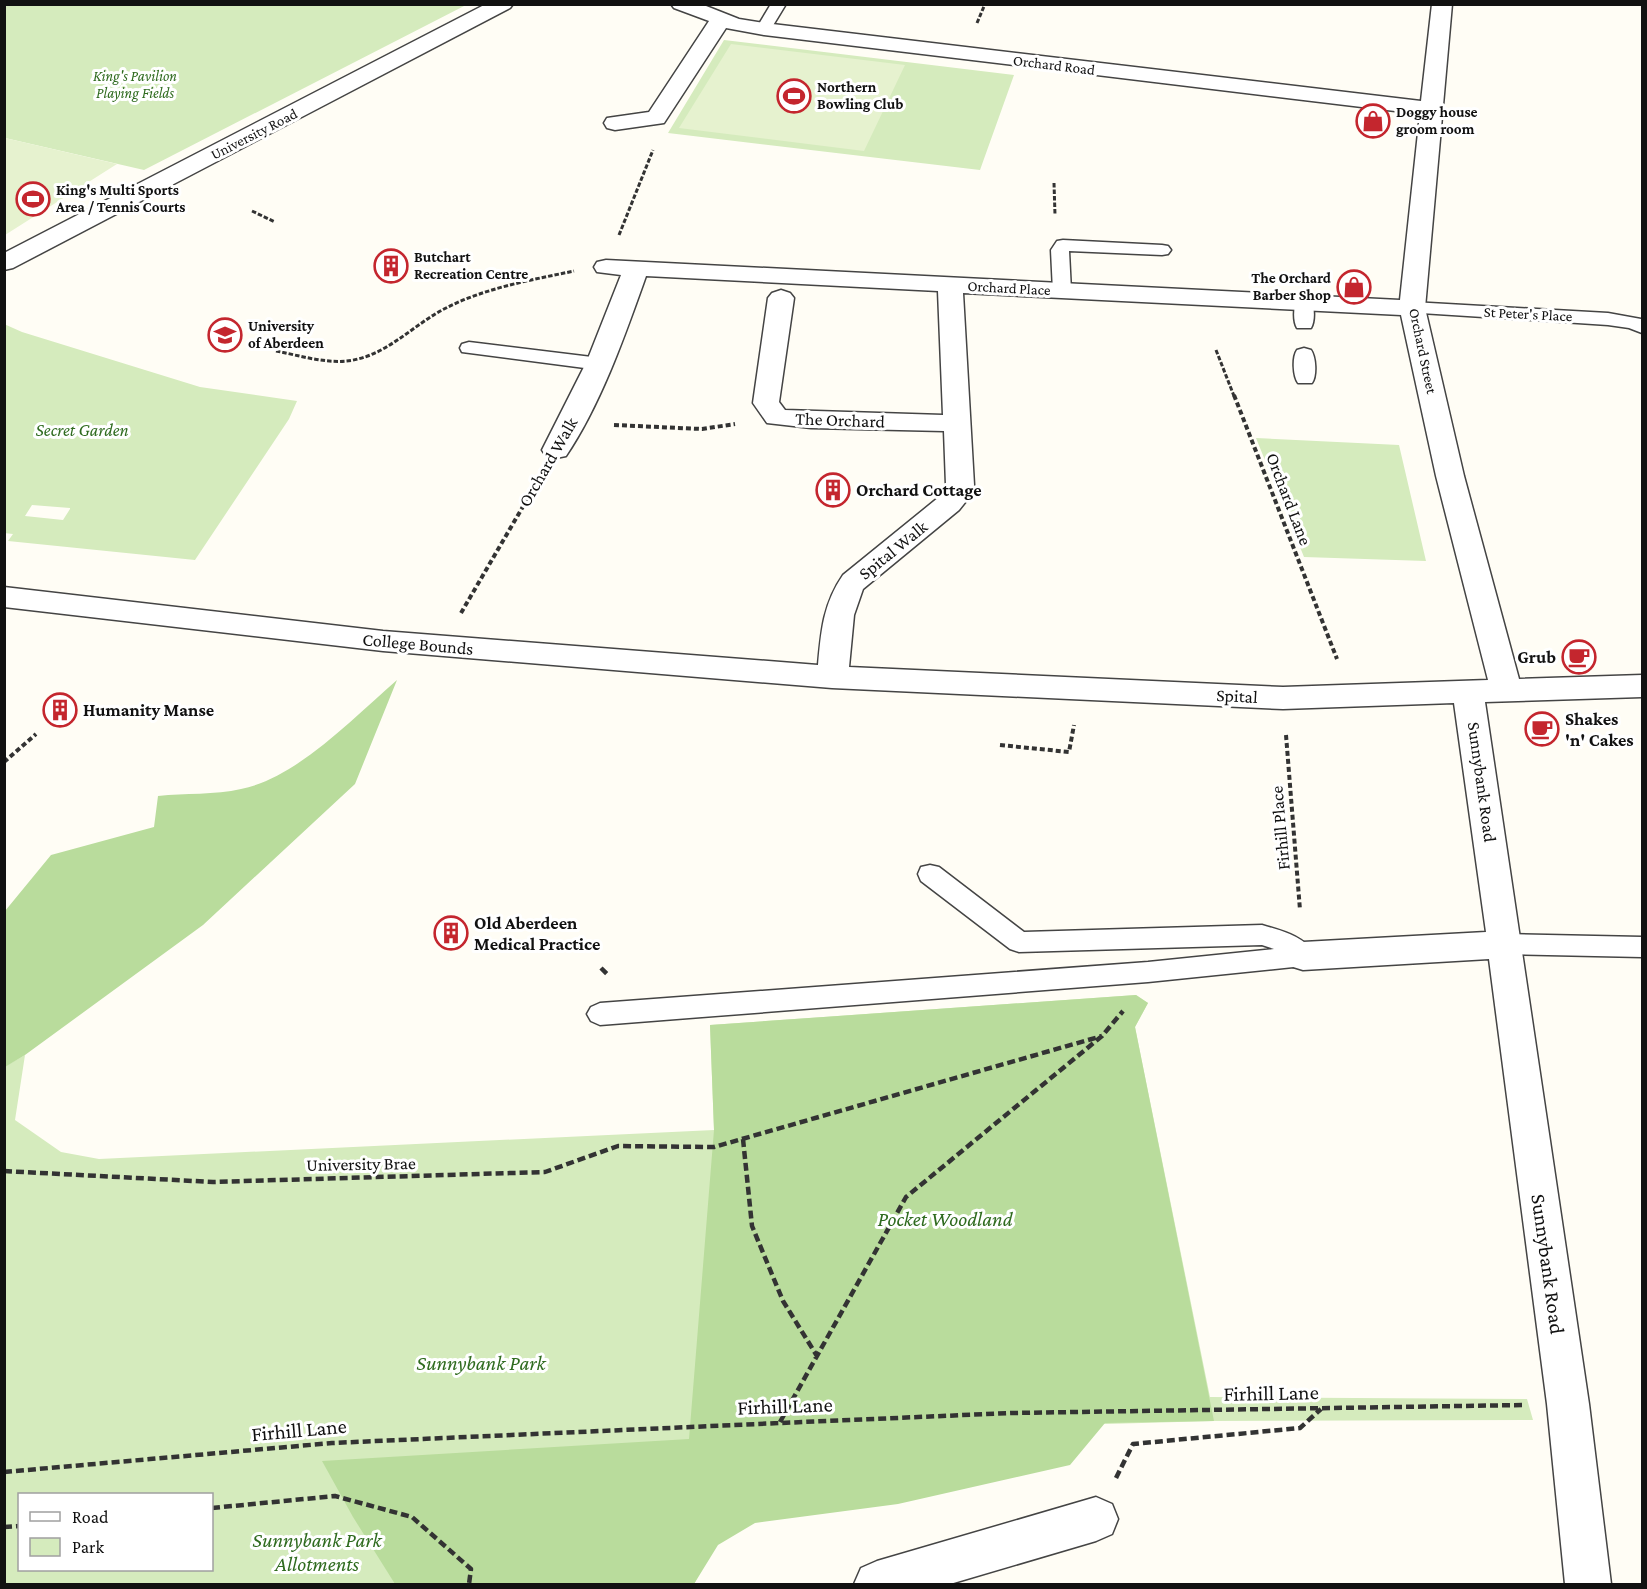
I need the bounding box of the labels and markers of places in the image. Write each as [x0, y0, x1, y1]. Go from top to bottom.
sports icon: Northern Bowling Club [776, 78, 812, 114]
place label: Northern Bowling Club [817, 79, 903, 112]
shop icon: Doggy house groom room [1355, 103, 1391, 139]
place label: Doggy house groom room [1396, 104, 1478, 137]
sports icon: King's Multi Sports Area / Tennis Courts [15, 181, 51, 217]
place label: King's Multi Sports Area / Tennis Courts [55, 182, 185, 215]
building icon: Butchart Recreation Centre [373, 248, 409, 284]
place label: Butchart Recreation Centre [414, 249, 528, 282]
shop icon: The Orchard Barber Shop [1336, 269, 1372, 305]
place label: The Orchard Barber Shop [1251, 270, 1332, 303]
school or university icon: University of Aberdeen [207, 317, 243, 353]
place label: University of Aberdeen [248, 318, 324, 351]
building icon: Orchard Cottage [815, 472, 851, 508]
place label: Orchard Cottage [856, 480, 982, 500]
cafe icon: Grub [1561, 639, 1597, 675]
place label: Grub [1517, 647, 1556, 667]
building icon: Humanity Manse [42, 692, 78, 728]
place label: Humanity Manse [83, 700, 214, 720]
place label: Shakes 'n' Cakes [1565, 709, 1634, 750]
cafe icon: Shakes 'n' Cakes [1524, 711, 1560, 747]
place label: Old Aberdeen Medical Practice [474, 913, 600, 954]
building icon: Old Aberdeen Medical Practice [433, 915, 469, 951]

